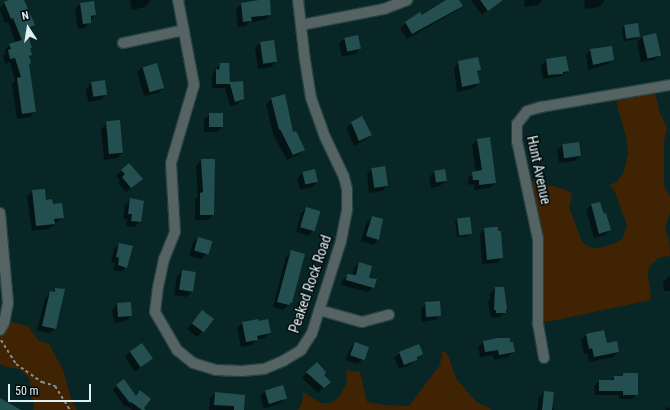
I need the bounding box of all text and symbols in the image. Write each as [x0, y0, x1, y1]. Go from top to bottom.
north arrow [8, 8, 48, 48]
text: N [21, 9, 30, 23]
street label: Hunt Avenue [524, 134, 554, 206]
street label: Peaked Rock Road [285, 233, 335, 335]
scale bar [10, 376, 93, 402]
text: 50 m [15, 384, 39, 398]

